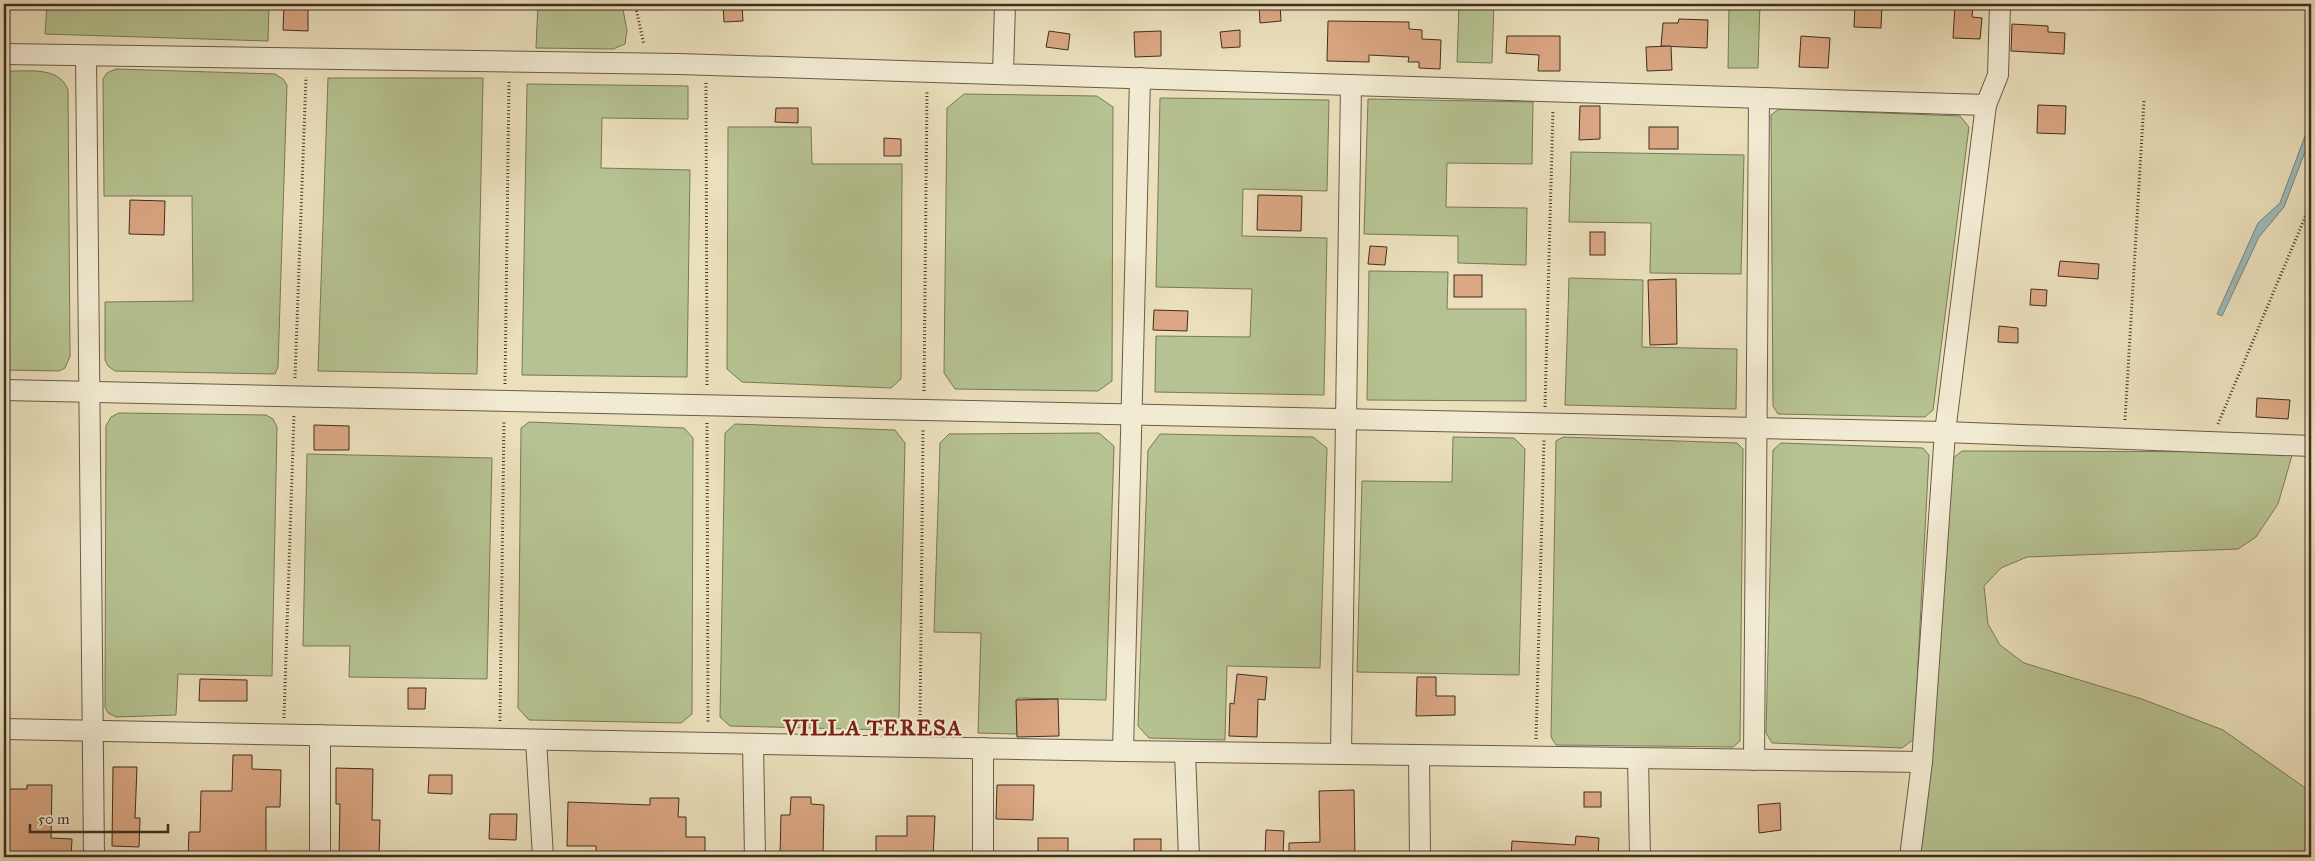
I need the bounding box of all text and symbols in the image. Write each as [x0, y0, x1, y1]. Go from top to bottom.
district label: VILLA TERESA [783, 714, 962, 741]
scale bar [30, 801, 168, 833]
text: 50 m [38, 810, 70, 828]

